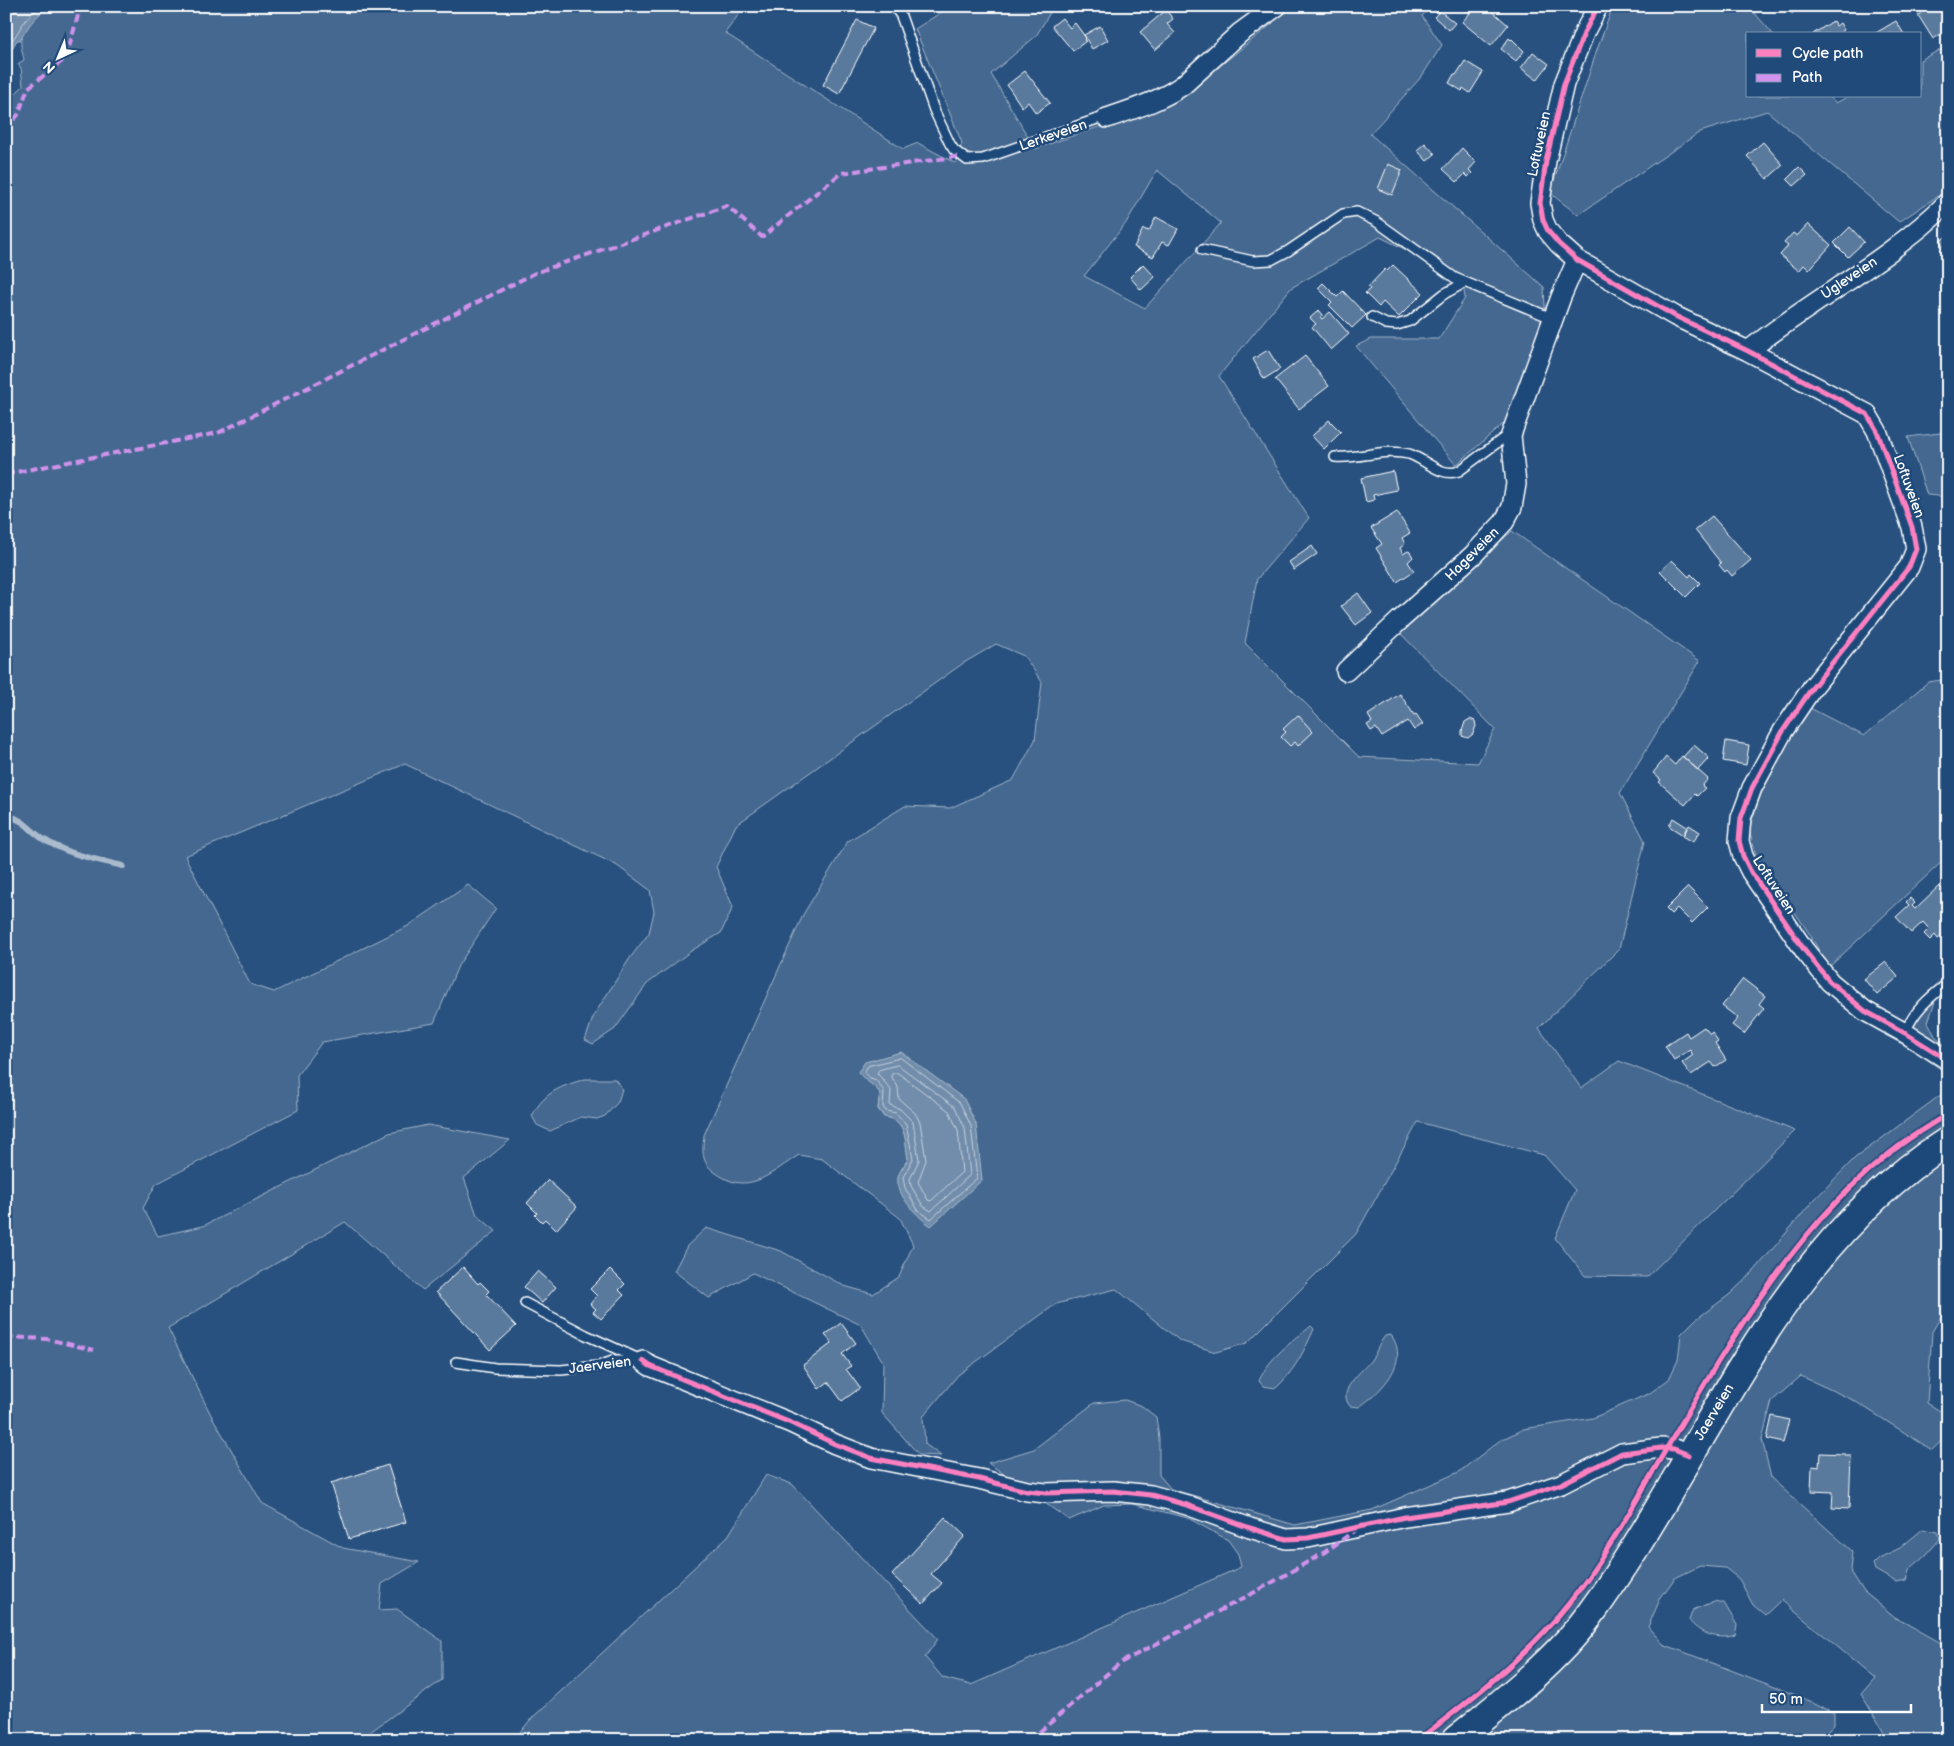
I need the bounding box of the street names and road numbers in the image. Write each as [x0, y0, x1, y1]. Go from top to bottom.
street label: Loftuveien [1524, 110, 1554, 178]
street label: Lerkeveien [1017, 116, 1089, 154]
street label: Ugleveien [1818, 253, 1880, 303]
street label: Loftuveien [1890, 452, 1928, 520]
street label: Hageveien [1442, 524, 1502, 584]
street label: Loftuveien [1749, 853, 1799, 917]
street label: Jaerveien [568, 1353, 632, 1377]
street label: Jaerveien [1691, 1381, 1737, 1443]

